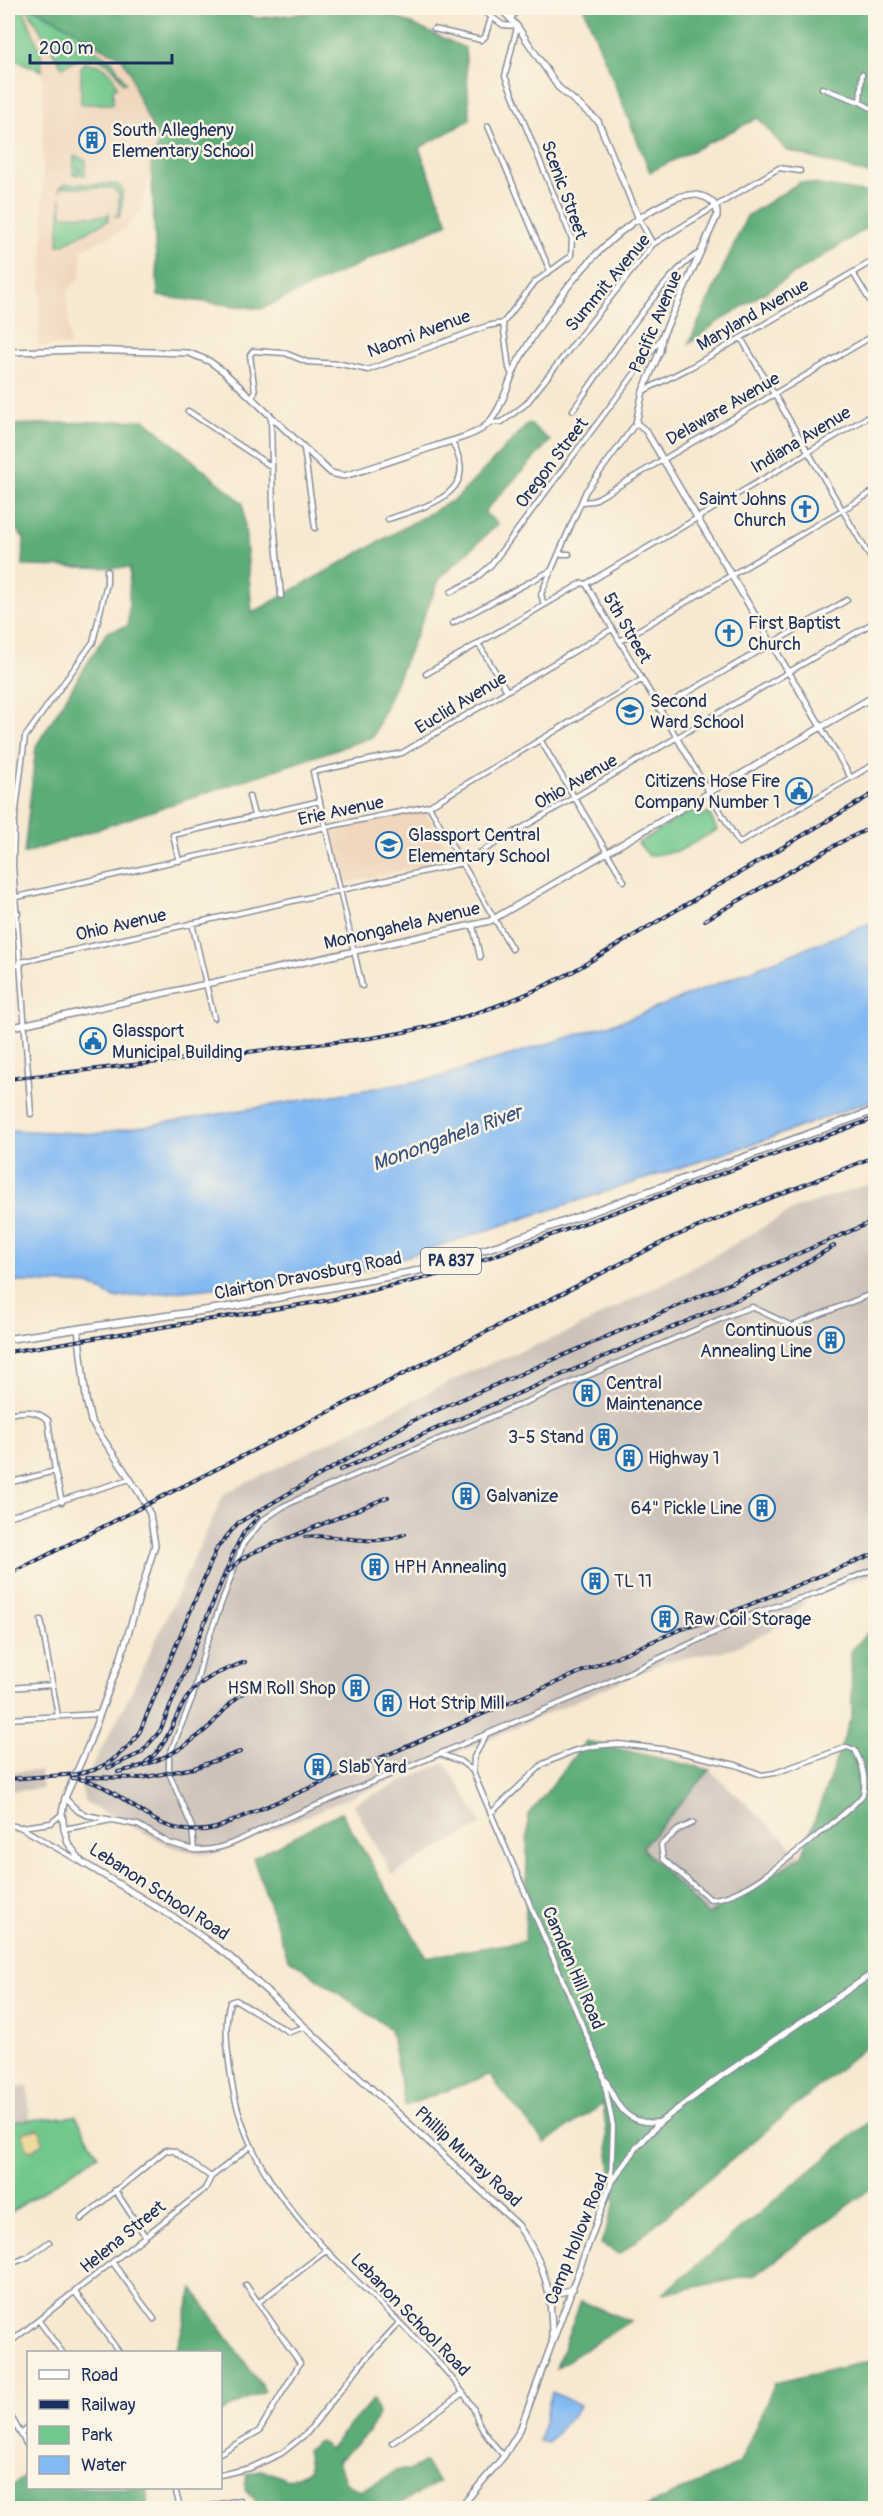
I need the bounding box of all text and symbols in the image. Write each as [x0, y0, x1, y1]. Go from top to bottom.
scale bar [30, 27, 172, 65]
text: 200 m [39, 37, 94, 60]
place label: South Allegheny Elementary School [112, 119, 254, 163]
building icon: South Allegheny Elementary School [77, 125, 107, 155]
street label: Scenic Street [536, 137, 593, 243]
street label: Summit Avenue [560, 229, 656, 337]
street label: Pacific Avenue [624, 267, 688, 377]
street label: Maryland Avenue [693, 274, 813, 356]
street label: Naomi Avenue [364, 305, 474, 363]
street label: Delaware Avenue [662, 367, 784, 451]
street label: Indiana Avenue [747, 401, 855, 479]
street label: Oregon Street [510, 412, 594, 513]
place label: Saint Johns Church [698, 488, 786, 532]
church icon: Saint Johns Church [790, 494, 820, 524]
street label: 5th Street [597, 588, 657, 668]
place label: First Baptist Church [748, 612, 841, 656]
church icon: First Baptist Church [714, 618, 744, 648]
street label: Euclid Avenue [411, 667, 511, 739]
place label: Second Ward School [650, 690, 744, 734]
school or university icon: Second Ward School [615, 696, 645, 726]
street label: Ohio Avenue [530, 749, 622, 815]
place label: Citizens Hose Fire Company Number 1 [634, 770, 780, 814]
public building icon: Citizens Hose Fire Company Number 1 [784, 776, 814, 806]
street label: Erie Avenue [296, 791, 386, 831]
place label: Glassport Central Elementary School [408, 824, 550, 868]
school or university icon: Glassport Central Elementary School [374, 830, 404, 860]
street label: Monongahela Avenue [322, 897, 482, 955]
street label: Ohio Avenue [74, 903, 169, 947]
place label: Glassport Municipal Building [112, 1020, 243, 1064]
public building icon: Glassport Municipal Building [78, 1026, 108, 1056]
water label: Monongahela River [369, 1098, 528, 1177]
street label: Clairton Dravosburg Road [212, 1247, 404, 1305]
road number: PA 837 [421, 1248, 481, 1274]
place label: Continuous Annealing Line [700, 1319, 812, 1363]
building icon: Continuous Annealing Line [816, 1325, 846, 1355]
place label: Central Maintenance [606, 1372, 702, 1416]
building icon: Central Maintenance [572, 1378, 602, 1408]
building icon: 3-5 Stand [589, 1422, 619, 1452]
place label: 3-5 Stand [508, 1426, 584, 1449]
building icon: Highway 1 [614, 1443, 644, 1473]
place label: Highway 1 [648, 1447, 719, 1470]
building icon: Galvanize [451, 1481, 481, 1511]
place label: Galvanize [486, 1485, 558, 1508]
building icon: 64" Pickle Line [747, 1493, 777, 1523]
place label: 64" Pickle Line [631, 1497, 742, 1520]
building icon: HPH Annealing [360, 1552, 390, 1582]
place label: HPH Annealing [394, 1556, 506, 1579]
building icon: TL 11 [580, 1566, 610, 1596]
place label: TL 11 [614, 1570, 652, 1593]
building icon: Raw Coil Storage [650, 1604, 680, 1634]
place label: Raw Coil Storage [684, 1608, 811, 1631]
building icon: HSM Roll Shop [341, 1673, 371, 1703]
place label: HSM Roll Shop [227, 1677, 336, 1700]
building icon: Hot Strip Mill [373, 1688, 403, 1718]
place label: Hot Strip Mill [408, 1692, 505, 1715]
building icon: Slab Yard [303, 1752, 333, 1782]
place label: Slab Yard [338, 1756, 407, 1779]
street label: Lebanon School Road [85, 1838, 233, 1946]
street label: Camden Hill Road [537, 1903, 609, 2033]
street label: Phillip Murray Road [410, 2102, 526, 2212]
street label: Camp Hollow Road [540, 2170, 614, 2308]
street label: Helena Street [75, 2195, 171, 2279]
street label: Lebanon School Road [345, 2248, 475, 2382]
legend [27, 2351, 222, 2489]
text: Road [81, 2364, 118, 2387]
text: Railway [81, 2394, 136, 2417]
text: Park [81, 2424, 113, 2447]
text: Water [81, 2454, 127, 2477]

